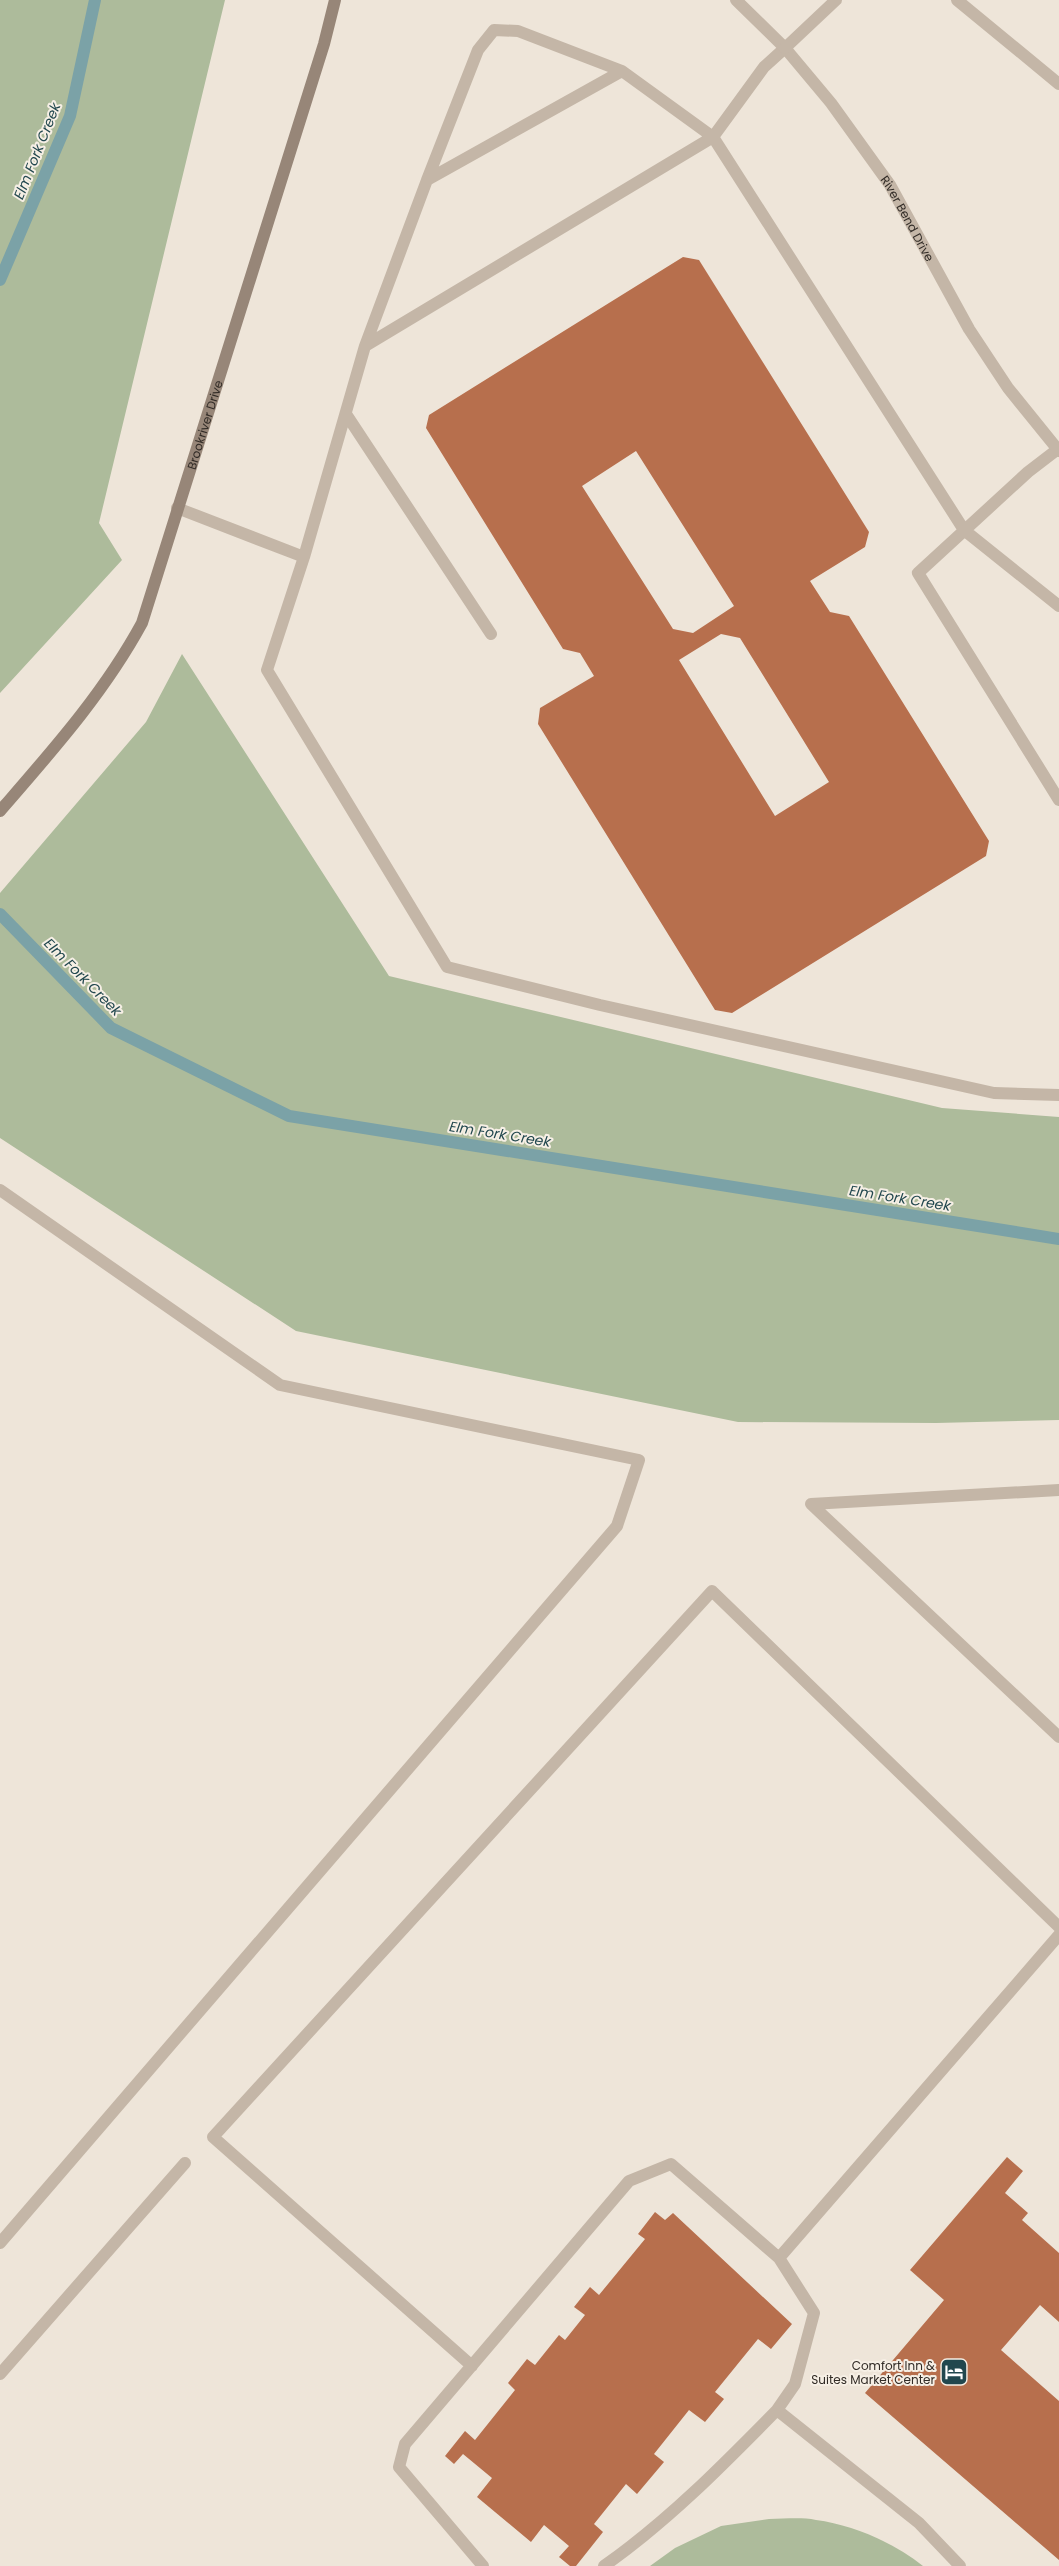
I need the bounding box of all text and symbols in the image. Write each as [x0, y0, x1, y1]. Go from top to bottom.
water label: Elm Fork Creek [9, 99, 66, 202]
street label: River Bend Drive [877, 172, 939, 264]
street label: Brookriver Drive [182, 378, 226, 471]
water label: Elm Fork Creek [40, 934, 127, 1021]
water label: Elm Fork Creek [448, 1116, 553, 1152]
water label: Elm Fork Creek [848, 1180, 953, 1216]
place label: Comfort Inn & Suites Market Center [811, 2357, 936, 2388]
hotel icon: Comfort Inn & Suites Market Center [939, 2357, 969, 2387]

